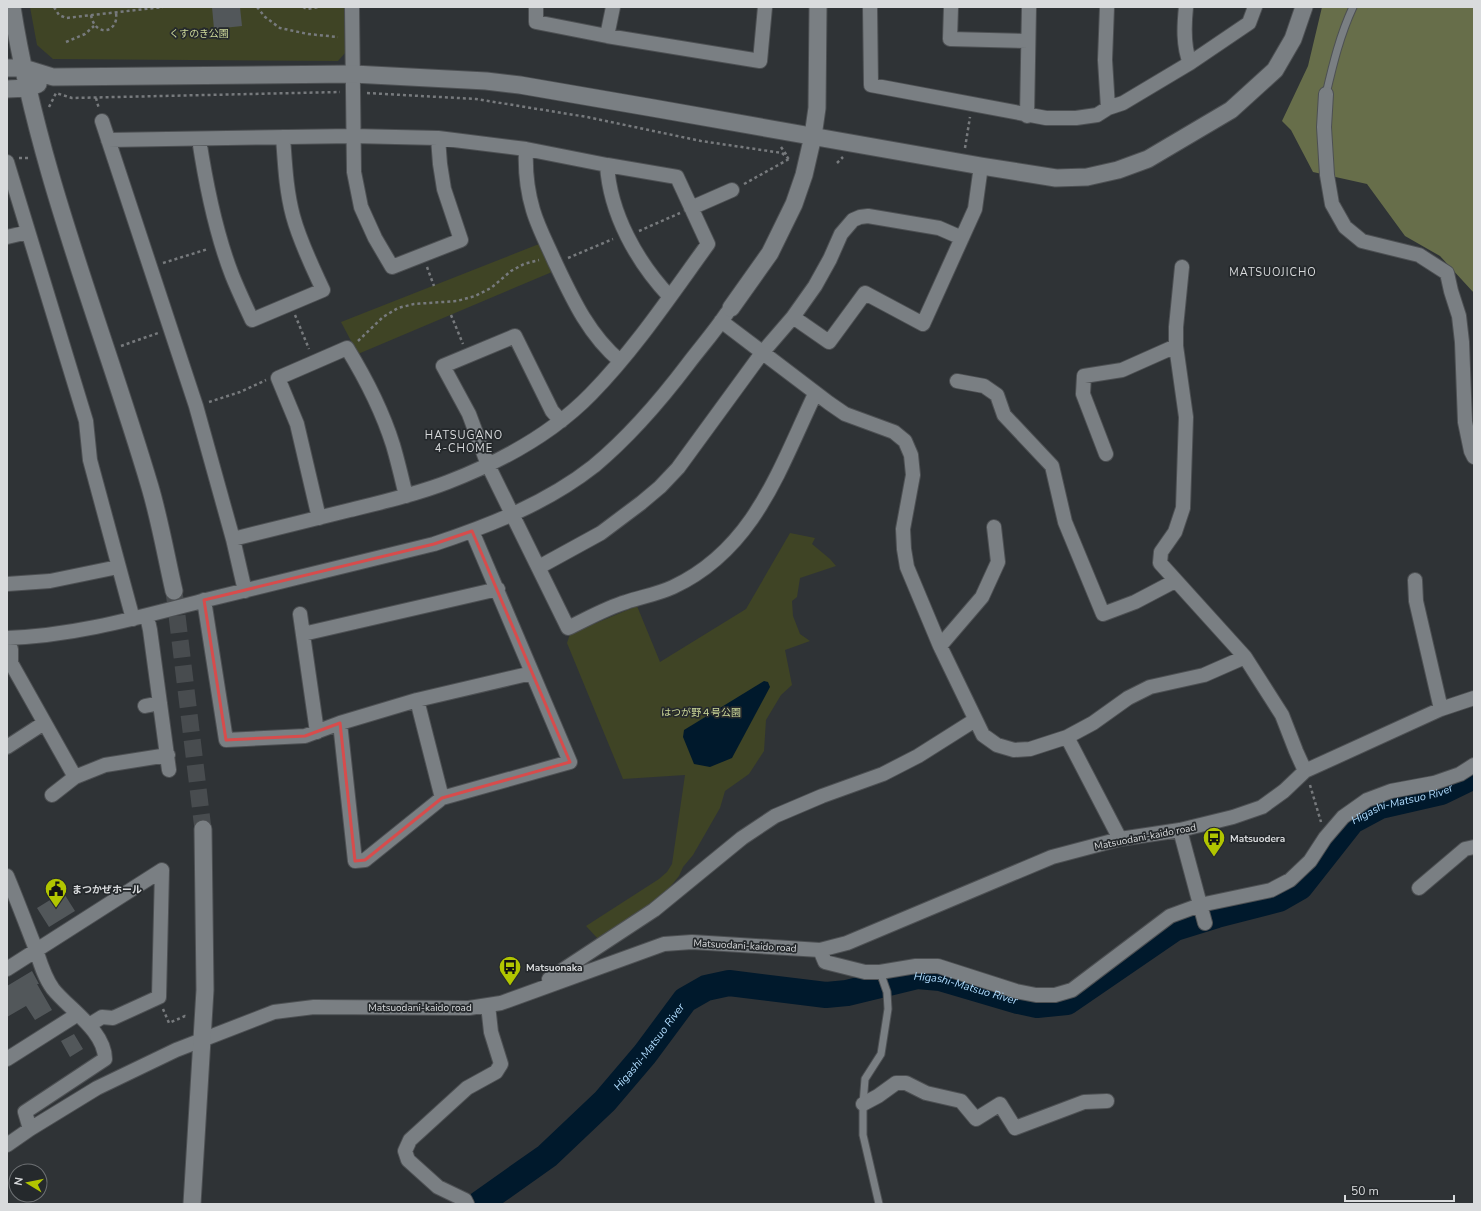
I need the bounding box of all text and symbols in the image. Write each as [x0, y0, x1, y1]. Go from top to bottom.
park label: くすのき公園 [169, 27, 229, 41]
district label: MATSUOJICHO [1229, 265, 1317, 280]
district label: HATSUGANO 4-CHOME [425, 428, 503, 456]
park label: はつが野４号公園 [661, 706, 741, 720]
water label: Higashi-Matsuo River [1349, 780, 1457, 828]
street label: Matsuodani-kaido road [1093, 820, 1197, 854]
bus stop icon: Matsuodera [1201, 825, 1227, 858]
place label: Matsuodera [1230, 832, 1285, 846]
public building icon: まつかぜホール [43, 876, 69, 909]
place label: まつかぜホール [72, 883, 142, 897]
street label: Matsuodani-kaido road [693, 936, 797, 956]
bus stop icon: Matsuonaka [497, 954, 523, 987]
place label: Matsuonaka [526, 961, 583, 975]
water label: Higashi-Matsuo River [913, 969, 1020, 1009]
water label: Higashi-Matsuo River [610, 1000, 689, 1094]
street label: Matsuodani-kaido road [368, 1001, 472, 1015]
north arrow [8, 1163, 48, 1203]
text: N [11, 1176, 27, 1187]
scale bar [1345, 1177, 1454, 1203]
text: 50 m [1351, 1183, 1379, 1199]

